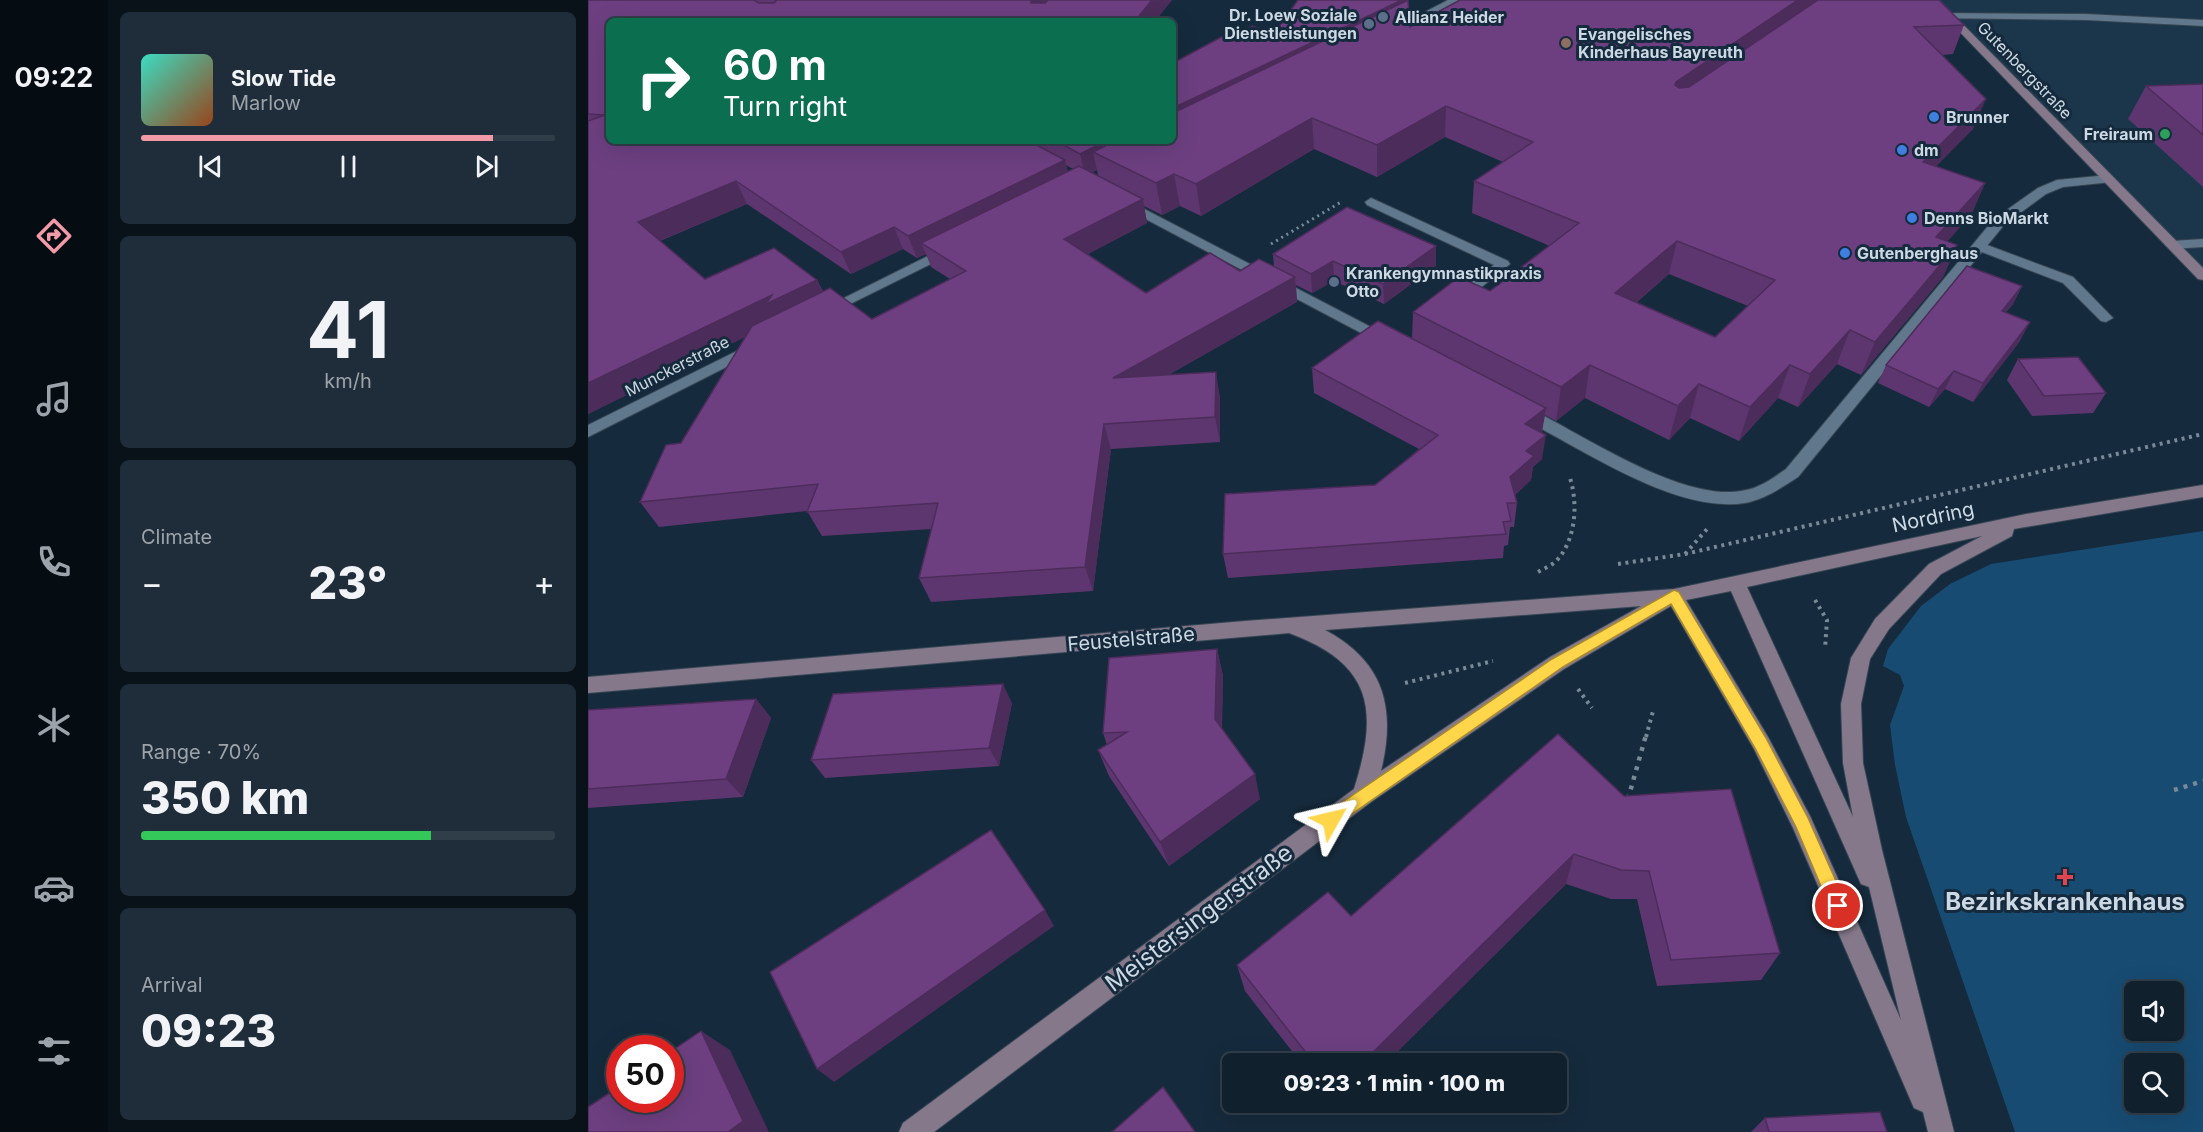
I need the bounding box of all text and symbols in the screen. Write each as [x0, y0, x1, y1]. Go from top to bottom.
place label: Dr. Loew Soziale Dienstleistungen [1224, 5, 1357, 43]
place label: Allianz Heider [1395, 7, 1505, 27]
marker: Allianz Heider [1376, 10, 1390, 24]
marker: Dr. Loew Soziale Dienstleistungen [1362, 17, 1376, 31]
street label: Gutenbergstraße [1973, 17, 2077, 123]
place label: Evangelisches Kinderhaus Bayreuth [1578, 24, 1743, 62]
marker: Evangelisches Kinderhaus Bayreuth [1559, 36, 1573, 50]
text: 60 m [723, 39, 827, 90]
icon: right [624, 42, 702, 120]
text: 09:22 [15, 61, 93, 94]
text: Slow Tide [231, 65, 336, 91]
text: Turn right [723, 90, 847, 123]
text: Marlow [231, 91, 301, 115]
place label: Brunner [1946, 107, 2010, 127]
marker: Brunner [1927, 110, 1941, 124]
place label: Freiraum [2084, 124, 2153, 144]
marker: Freiraum [2158, 127, 2172, 141]
place label: dm [1914, 140, 1939, 160]
marker: dm [1895, 143, 1909, 157]
icon: previous [194, 150, 227, 183]
icon: pause [332, 150, 365, 183]
icon: next [470, 150, 503, 183]
place label: Denns BioMarkt [1924, 208, 2049, 228]
marker: Denns BioMarkt [1905, 211, 1919, 225]
icon: directions [33, 215, 75, 257]
place label: Gutenberghaus [1857, 243, 1978, 263]
marker: Gutenberghaus [1838, 246, 1852, 260]
place label: Krankengymnastikpraxis Otto [1346, 263, 1542, 301]
marker: Krankengymnastikpraxis Otto [1327, 275, 1341, 289]
text: 41 [306, 282, 390, 377]
street label: Munckerstraße [622, 331, 732, 401]
text: km/h [324, 369, 372, 393]
icon: music [33, 378, 75, 420]
street label: Nordring [1890, 497, 1976, 537]
text: Climate [141, 525, 212, 549]
icon: phone [33, 541, 75, 583]
text: 23° [309, 555, 387, 610]
text: − [141, 563, 163, 603]
text: + [533, 563, 555, 603]
street label: Feustelstraße [1066, 621, 1196, 657]
icon: climate [33, 704, 75, 746]
text: Range · 70% [141, 740, 261, 764]
text: 350 km [141, 770, 309, 825]
position arrow [1299, 788, 1363, 852]
street label: Meistersingerstraße [1099, 838, 1298, 997]
icon: car [33, 867, 75, 909]
marker: Bezirkskrankenhaus [2056, 868, 2074, 886]
pin [1812, 880, 1863, 931]
place label: Bezirkskrankenhaus [1945, 887, 2185, 916]
icon: arrive [1821, 889, 1854, 922]
text: Arrival [141, 973, 203, 997]
map controls [2124, 981, 2184, 1113]
button: sound [2124, 981, 2184, 1041]
text: 09:23 [141, 1003, 276, 1058]
icon: filters [33, 1030, 75, 1072]
speed limit sign: 50 [606, 1035, 684, 1113]
button: search [2124, 1053, 2184, 1113]
text: 09:23 · 1 min · 100 m [1284, 1070, 1505, 1096]

